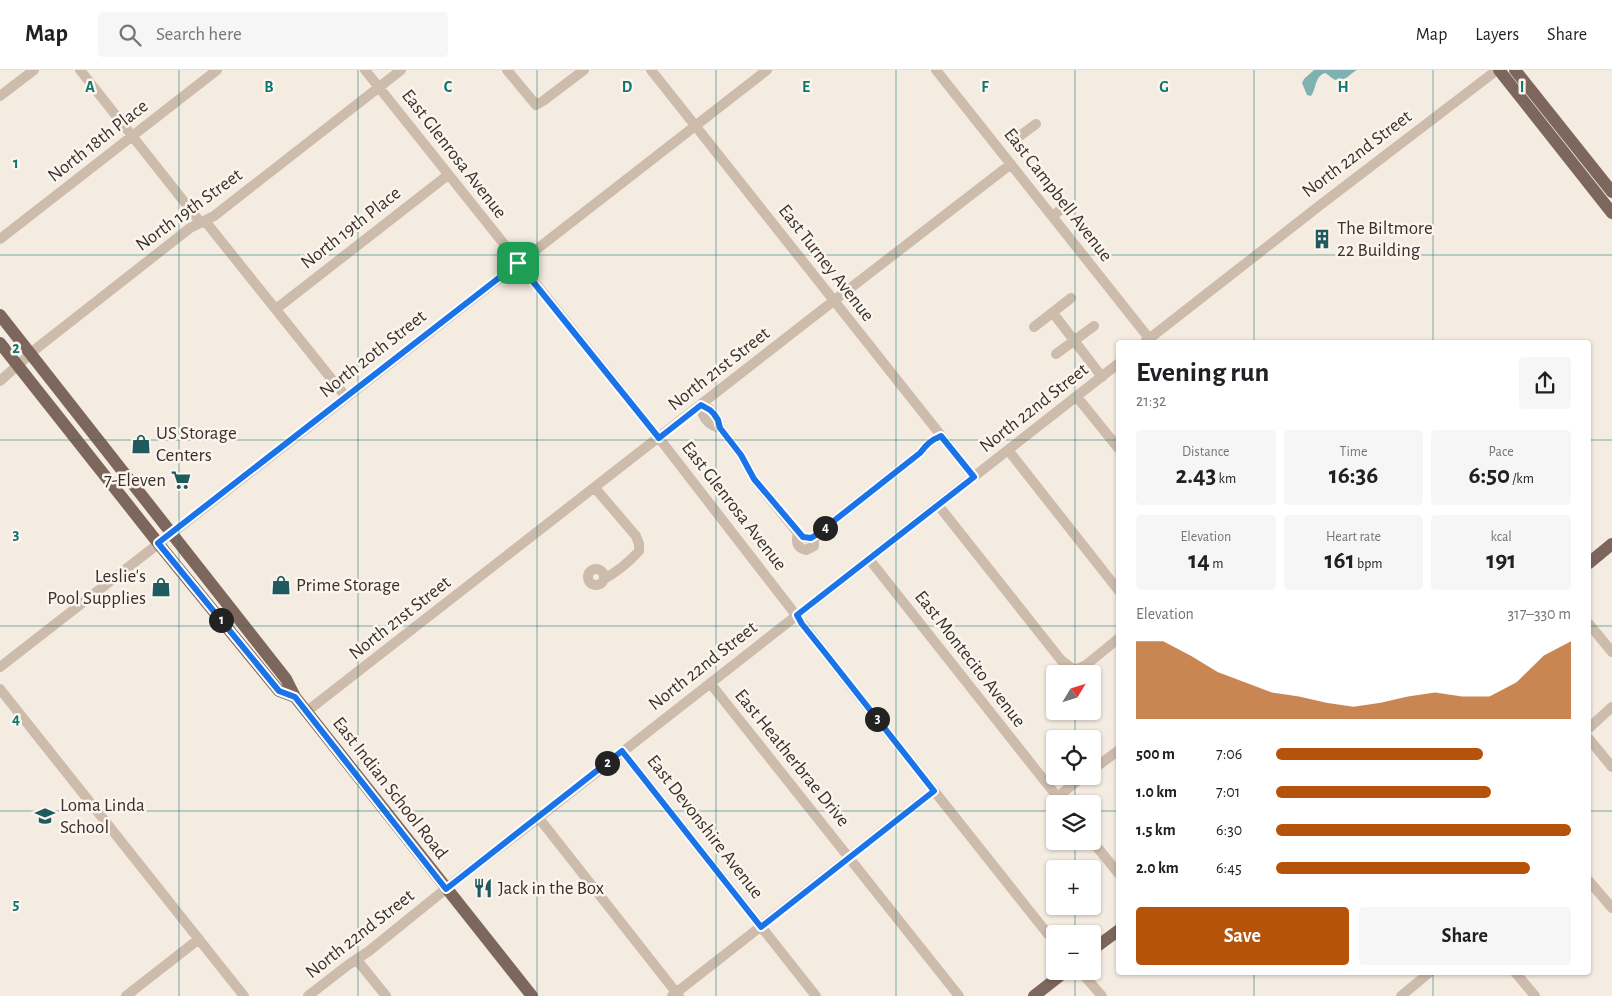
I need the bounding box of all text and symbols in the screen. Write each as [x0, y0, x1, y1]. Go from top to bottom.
search box [98, 12, 448, 57]
icon: search [116, 21, 144, 49]
text: Map [25, 22, 68, 46]
text: Search here [156, 25, 242, 44]
text: Map [1416, 26, 1447, 44]
text: Layers [1475, 26, 1519, 44]
text: Share [1547, 26, 1587, 44]
text: A [85, 79, 95, 95]
text: B [264, 79, 274, 95]
text: C [444, 79, 453, 95]
text: D [622, 79, 633, 95]
text: E [802, 79, 810, 95]
text: F [981, 79, 989, 95]
text: G [1159, 79, 1169, 95]
text: H [1337, 79, 1349, 95]
text: I [1520, 79, 1524, 95]
street label: East Glenrosa Avenue [398, 86, 510, 222]
street label: North 18th Place [44, 96, 152, 186]
street label: North 22nd Street [1299, 107, 1415, 201]
street label: East Campbell Avenue [1000, 125, 1116, 265]
text: 1 [13, 155, 19, 171]
street label: North 19th Street [132, 165, 246, 255]
street label: North 19th Place [298, 183, 404, 273]
street label: East Turney Avenue [775, 201, 877, 325]
place label: The Biltmore 22 Building [1337, 219, 1433, 260]
building icon: The Biltmore 22 Building [1311, 228, 1333, 250]
pin [497, 242, 539, 284]
icon: arrive [504, 249, 532, 277]
street label: North 20th Street [316, 307, 430, 401]
street label: North 21st Street [665, 324, 773, 414]
text: 2 [12, 340, 20, 356]
button: share [1519, 357, 1571, 409]
text: Evening run [1136, 359, 1269, 387]
street label: North 22nd Street [976, 360, 1092, 456]
text: 21:32 [1136, 393, 1166, 409]
place label: US Storage Centers [156, 424, 237, 465]
shop icon: US Storage Centers [130, 433, 152, 455]
street label: East Glenrosa Avenue [678, 438, 790, 574]
text: Distance [1182, 445, 1230, 459]
text: Time [1340, 445, 1367, 459]
text: Pace [1489, 445, 1514, 459]
text: 2.43 [1175, 463, 1216, 488]
text: 16:36 [1329, 463, 1378, 488]
text: 6:50 [1468, 463, 1510, 488]
supermarket icon: 7-Eleven [170, 469, 192, 491]
place label: 7-Eleven [104, 471, 166, 490]
text: km [1216, 472, 1236, 486]
text: /km [1510, 472, 1534, 486]
pin: 4 [812, 516, 838, 540]
text: 4 [822, 521, 829, 535]
text: 3 [13, 526, 20, 542]
text: Elevation [1181, 530, 1231, 544]
text: Heart rate [1326, 530, 1381, 544]
text: kcal [1490, 530, 1512, 544]
text: 14 [1188, 548, 1210, 573]
text: 161 [1325, 548, 1355, 573]
text: 191 [1486, 548, 1516, 573]
text: m [1210, 557, 1223, 571]
text: bpm [1355, 557, 1382, 571]
place label: Leslie's Pool Supplies [47, 567, 146, 608]
street label: North 21st Street [346, 573, 454, 663]
shop icon: Prime Storage [270, 574, 292, 596]
shop icon: Leslie's Pool Supplies [150, 576, 172, 598]
place label: Prime Storage [296, 576, 400, 595]
street label: East Montecito Avenue [911, 587, 1029, 731]
text: Elevation [1136, 606, 1194, 622]
text: 317–330 m [1508, 606, 1571, 622]
pin: 1 [208, 608, 234, 632]
text: 1 [219, 613, 224, 627]
street label: North 22nd Street [645, 618, 761, 714]
north arrow [1046, 665, 1101, 720]
map controls [1046, 665, 1101, 980]
street label: East Heatherbrae Drive [731, 686, 853, 830]
pin: 3 [864, 706, 890, 732]
text: 4 [12, 711, 20, 727]
text: 3 [874, 712, 881, 726]
street label: East Indian School Road [329, 713, 451, 863]
button: locate [1046, 730, 1101, 785]
text: 500 m [1136, 746, 1175, 762]
text: 7:06 [1216, 746, 1242, 762]
pin: 2 [594, 750, 620, 776]
street label: East Devonshire Avenue [643, 752, 767, 902]
text: 2 [604, 756, 611, 770]
text: 1.0 km [1136, 784, 1177, 800]
text: 7:01 [1216, 784, 1240, 800]
button: layers [1046, 795, 1101, 850]
place label: Loma Linda School [60, 796, 145, 837]
school or university icon: Loma Linda School [34, 805, 56, 827]
text: 1.5 km [1136, 822, 1176, 838]
text: 6:30 [1216, 822, 1242, 838]
button: + [1046, 860, 1101, 915]
text: 2.0 km [1136, 860, 1179, 876]
text: 6:45 [1216, 860, 1242, 876]
restaurant icon: Jack in the Box [472, 877, 494, 899]
place label: Jack in the Box [498, 879, 604, 898]
street label: North 22nd Street [302, 886, 418, 982]
text: 5 [13, 896, 20, 912]
button: Save [1136, 907, 1349, 965]
button: Share [1359, 907, 1571, 965]
button: − [1046, 925, 1101, 980]

